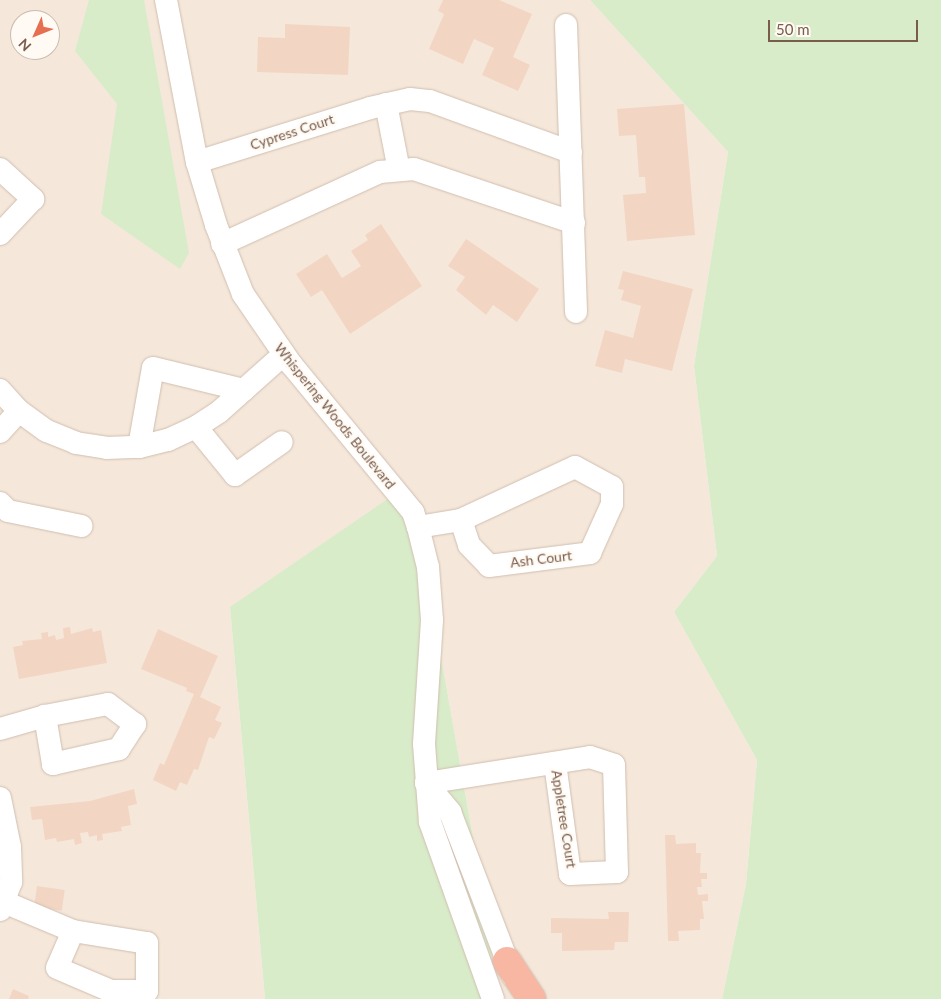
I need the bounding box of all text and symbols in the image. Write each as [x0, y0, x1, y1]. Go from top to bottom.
north arrow [10, 10, 60, 60]
scale bar [771, 10, 921, 42]
text: 50 m [776, 20, 810, 38]
text: N [15, 35, 34, 55]
street label: Cypress Court [248, 111, 336, 153]
street label: Whispering Woods Boulevard [271, 340, 399, 492]
street label: Ash Court [509, 547, 573, 571]
street label: Appletree Court [548, 769, 580, 869]

